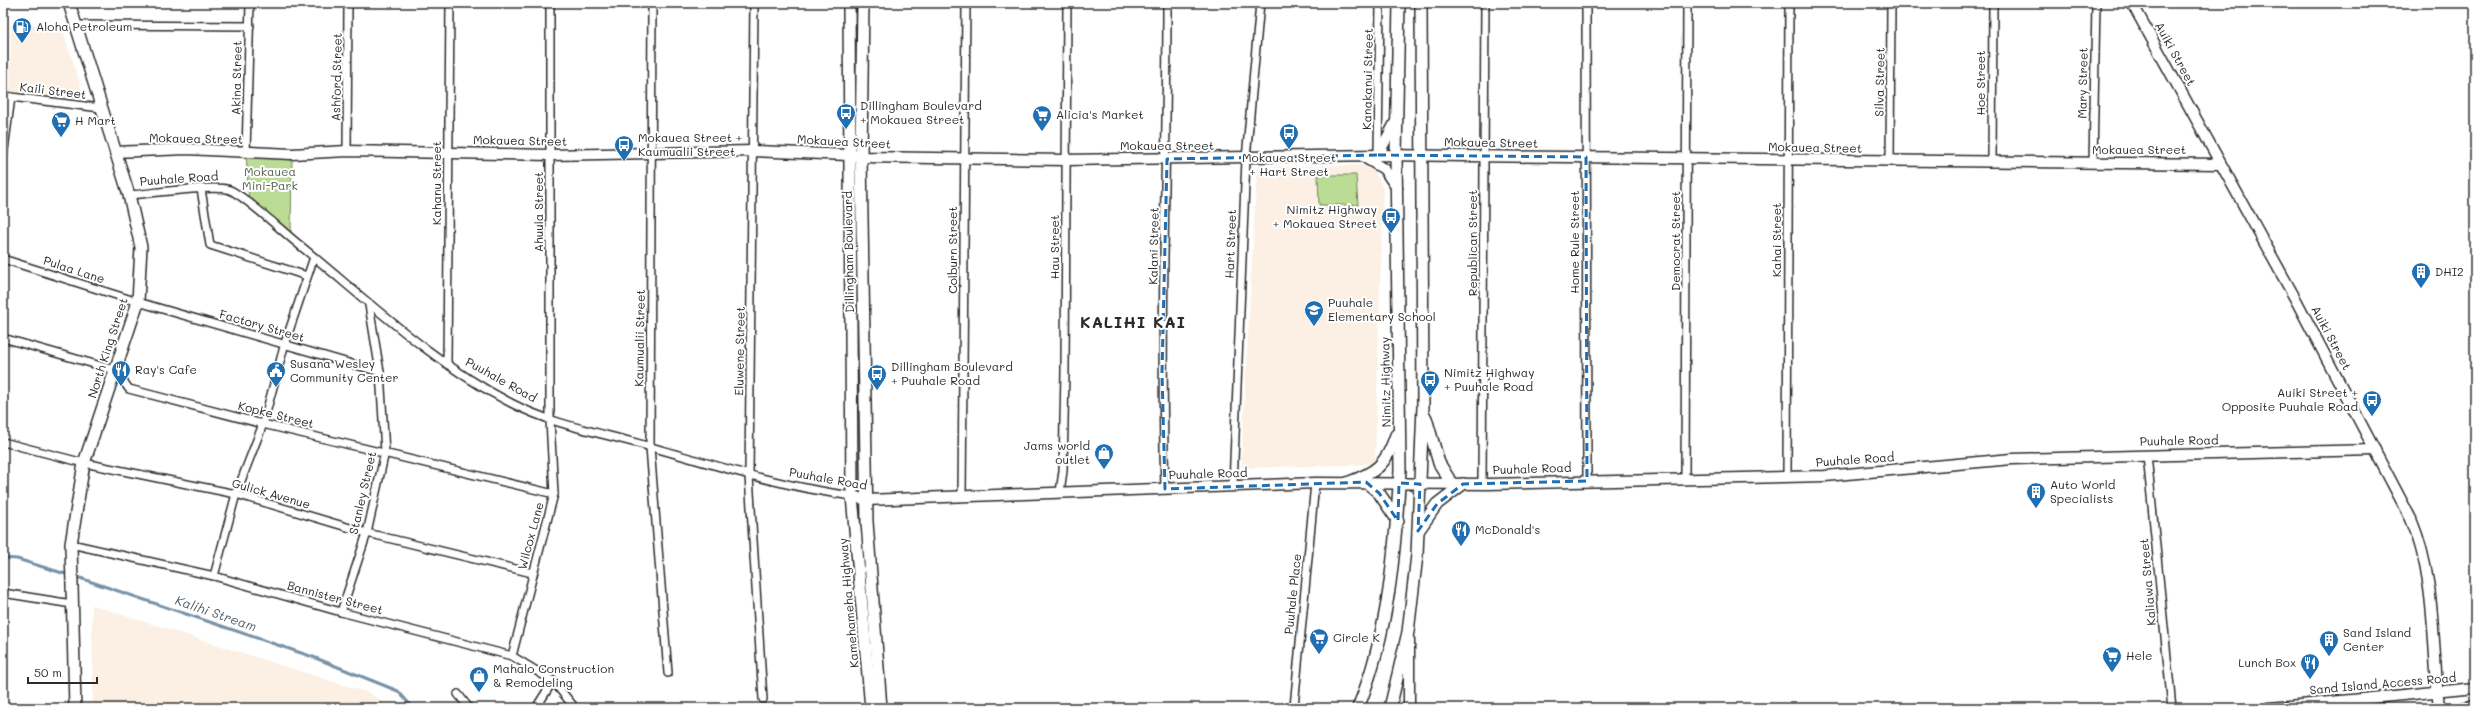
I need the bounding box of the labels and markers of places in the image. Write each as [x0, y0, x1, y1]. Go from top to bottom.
fuel station icon: Aloha Petroleum [11, 16, 33, 44]
place label: Aloha Petroleum [36, 18, 132, 34]
place label: Dillingham Boulevard + Mokauea Street [860, 97, 982, 127]
bus stop icon: Dillingham Boulevard + Mokauea Street [835, 102, 857, 130]
supermarket icon: Alicia's Market [1031, 104, 1053, 132]
place label: Alicia's Market [1056, 106, 1144, 122]
supermarket icon: H Mart [50, 110, 72, 138]
place label: H Mart [75, 112, 116, 128]
bus stop icon: Mokauea Street + Hart Street [1278, 122, 1300, 150]
place label: Mokauea Street + Kaumualii Street [638, 129, 742, 159]
bus stop icon: Mokauea Street + Kaumualii Street [613, 134, 635, 162]
place label: Mokauea Street + Hart Street [1242, 149, 1336, 179]
place label: Nimitz Highway + Mokauea Street [1273, 201, 1377, 231]
bus stop icon: Nimitz Highway + Mokauea Street [1380, 206, 1402, 234]
building icon: DHI2 [2410, 261, 2432, 289]
place label: DHI2 [2435, 263, 2464, 279]
place label: Puuhale Elementary School [1328, 294, 1436, 324]
school or university icon: Puuhale Elementary School [1303, 299, 1325, 327]
place label: Susana Wesley Community Center [290, 355, 398, 385]
place label: Dillingham Boulevard + Puuhale Road [891, 358, 1013, 388]
restaurant icon: Ray's Cafe [110, 359, 132, 387]
public building icon: Susana Wesley Community Center [265, 360, 287, 388]
place label: Ray's Cafe [135, 361, 197, 377]
bus stop icon: Dillingham Boulevard + Puuhale Road [866, 363, 888, 391]
place label: Nimitz Highway + Puuhale Road [1444, 364, 1535, 394]
bus stop icon: Nimitz Highway + Puuhale Road [1419, 369, 1441, 397]
place label: Auiki Street + Opposite Puuhale Road [2222, 384, 2358, 414]
bus stop icon: Auiki Street + Opposite Puuhale Road [2361, 389, 2383, 417]
place label: Jams world outlet [1024, 437, 1090, 467]
shop icon: Jams world outlet [1093, 442, 1115, 470]
place label: Auto World Specialists [2050, 476, 2116, 506]
building icon: Auto World Specialists [2025, 481, 2047, 509]
restaurant icon: McDonald's [1450, 519, 1472, 547]
place label: McDonald's [1475, 521, 1540, 537]
place label: Sand Island Center [2343, 624, 2412, 654]
supermarket icon: Circle K [1308, 627, 1330, 655]
place label: Circle K [1333, 629, 1381, 645]
building icon: Sand Island Center [2318, 629, 2340, 657]
supermarket icon: Hele [2101, 645, 2123, 673]
place label: Hele [2126, 647, 2152, 663]
restaurant icon: Lunch Box [2299, 652, 2321, 680]
place label: Lunch Box [2238, 654, 2296, 670]
place label: Mahalo Construction & Remodeling [493, 660, 614, 690]
shop icon: Mahalo Construction & Remodeling [468, 665, 490, 693]

